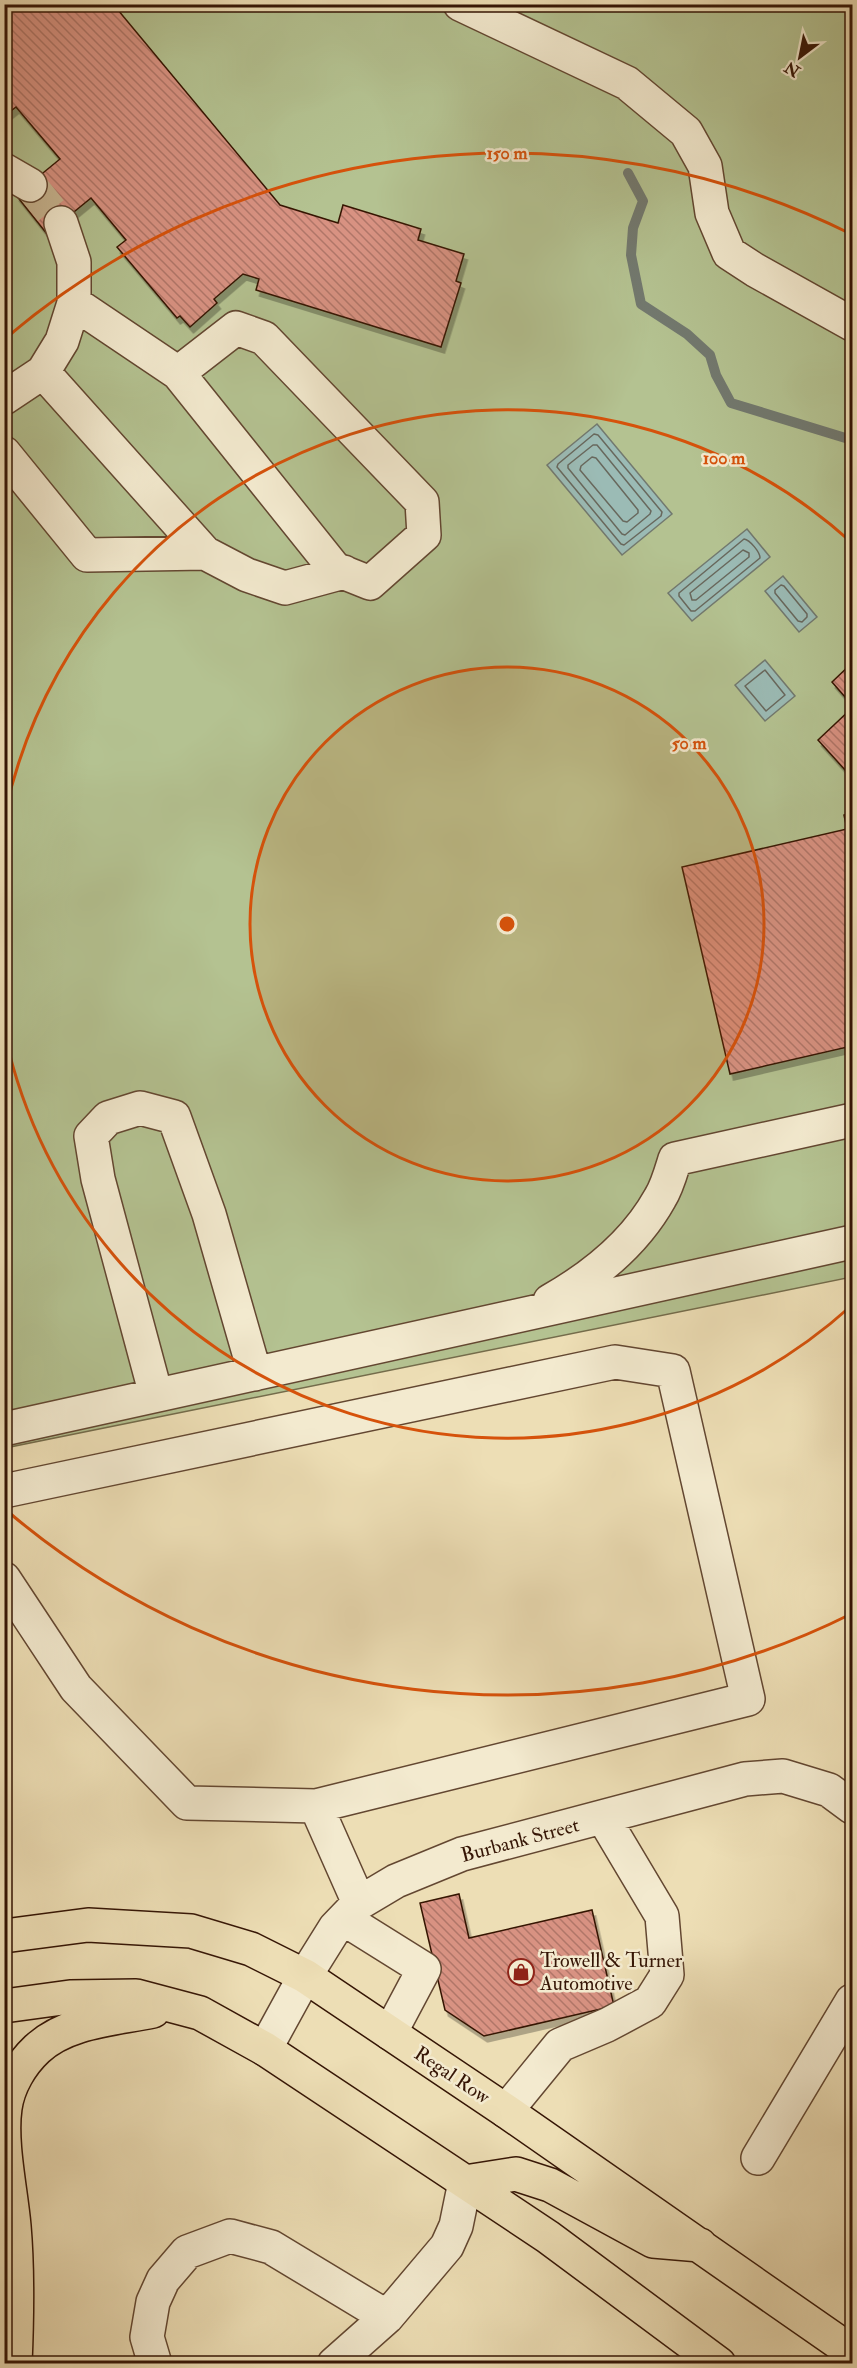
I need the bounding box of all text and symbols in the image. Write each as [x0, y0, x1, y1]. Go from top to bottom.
north arrow [770, 27, 830, 87]
text: N [781, 56, 805, 82]
text: 150 m [486, 142, 529, 165]
text: 100 m [703, 447, 746, 470]
text: 50 m [672, 732, 707, 755]
centre of rings [497, 914, 517, 934]
street label: Burbank Street [458, 1812, 582, 1868]
place label: Trowell & Turner Automotive [539, 1948, 683, 1996]
shop icon: Trowell & Turner Automotive [506, 1957, 536, 1987]
street label: Regal Row [409, 2041, 495, 2110]

